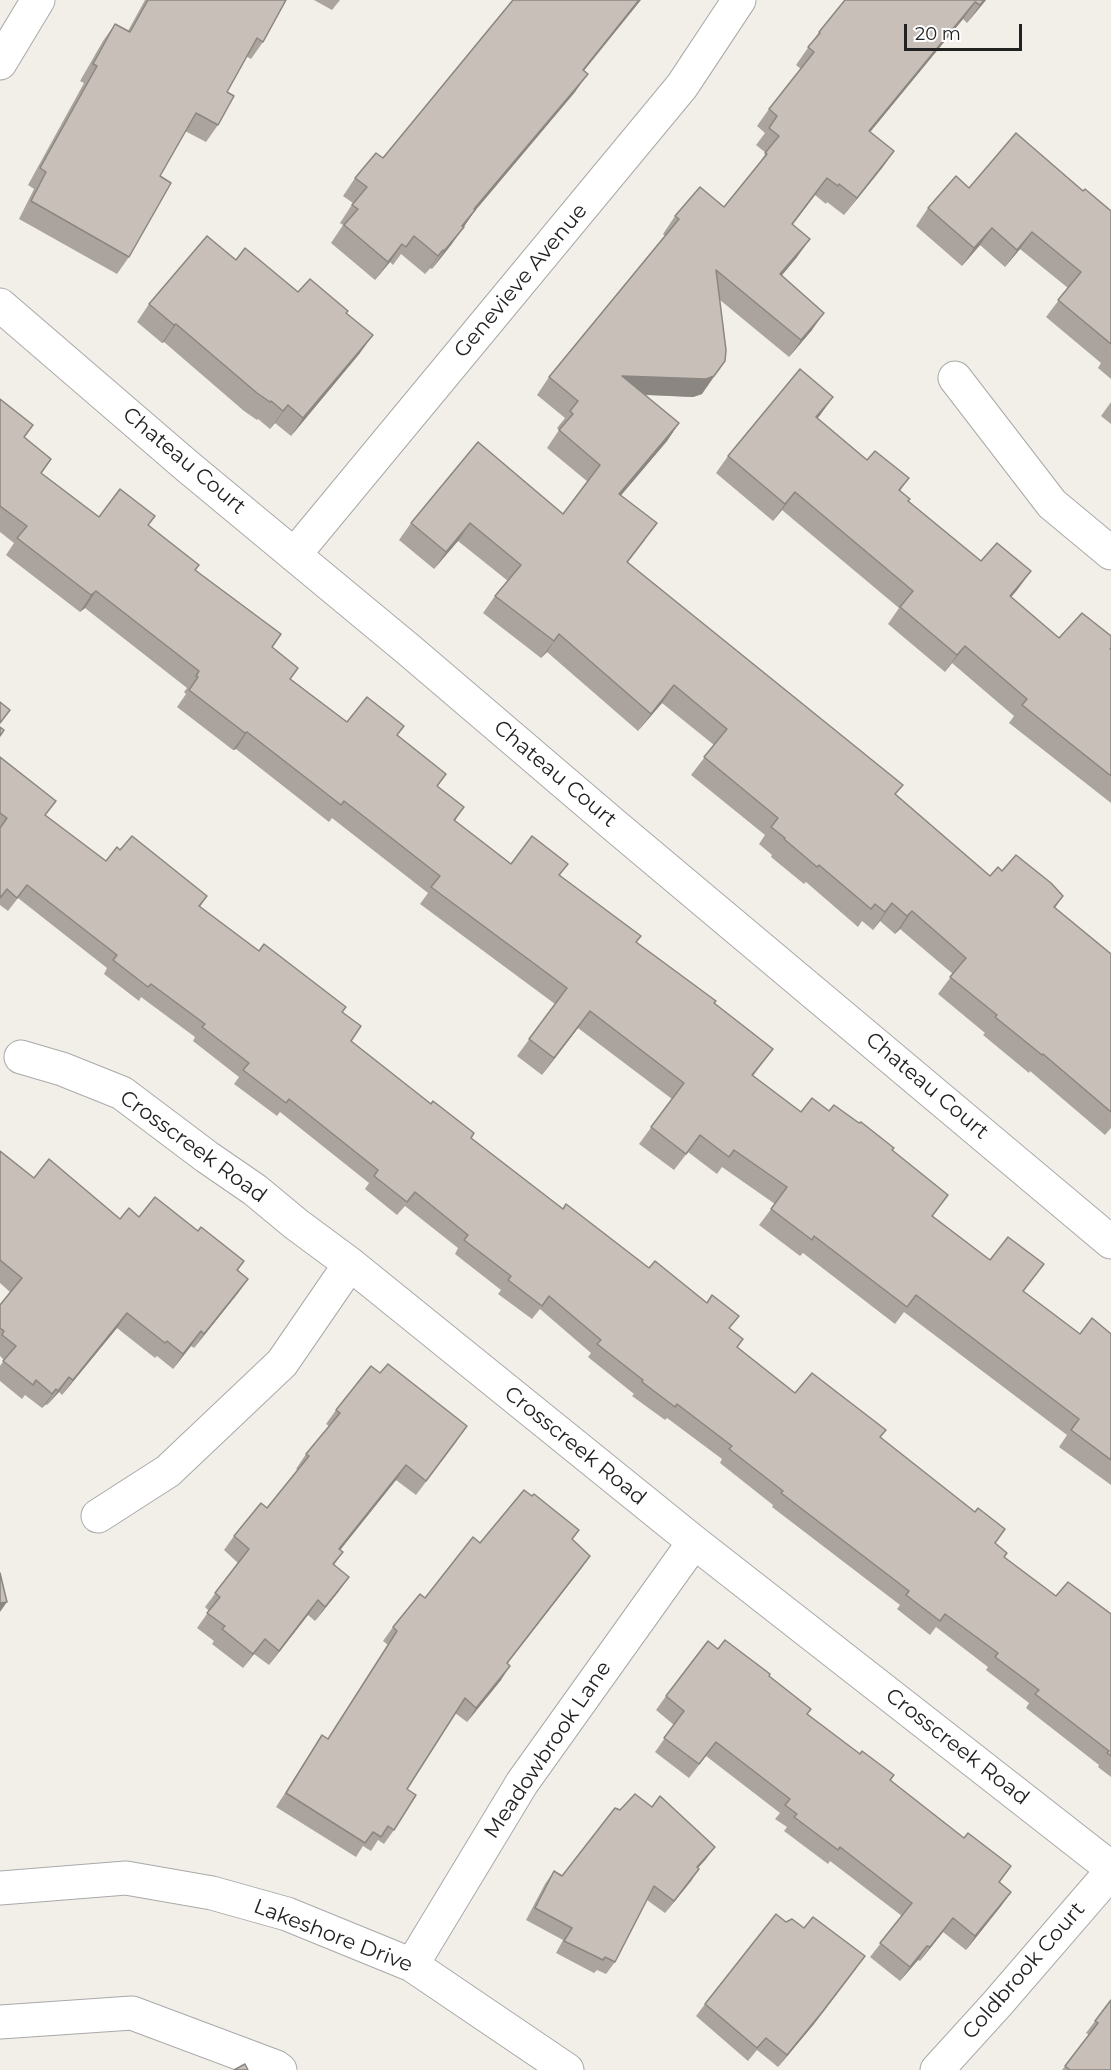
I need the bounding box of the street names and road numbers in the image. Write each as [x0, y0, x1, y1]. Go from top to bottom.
street label: Genevieve Avenue [449, 199, 593, 363]
street label: Chateau Court [117, 402, 251, 520]
street label: Chateau Court [488, 715, 622, 833]
street label: Chateau Court [860, 1027, 994, 1145]
street label: Crosscreek Road [115, 1085, 271, 1209]
street label: Crosscreek Road [499, 1381, 651, 1511]
street label: Meadowbrook Lane [479, 1656, 617, 1844]
street label: Crosscreek Road [880, 1683, 1034, 1811]
street label: Lakeshore Drive [250, 1894, 416, 1978]
street label: Coldbrook Court [958, 1897, 1090, 2045]

